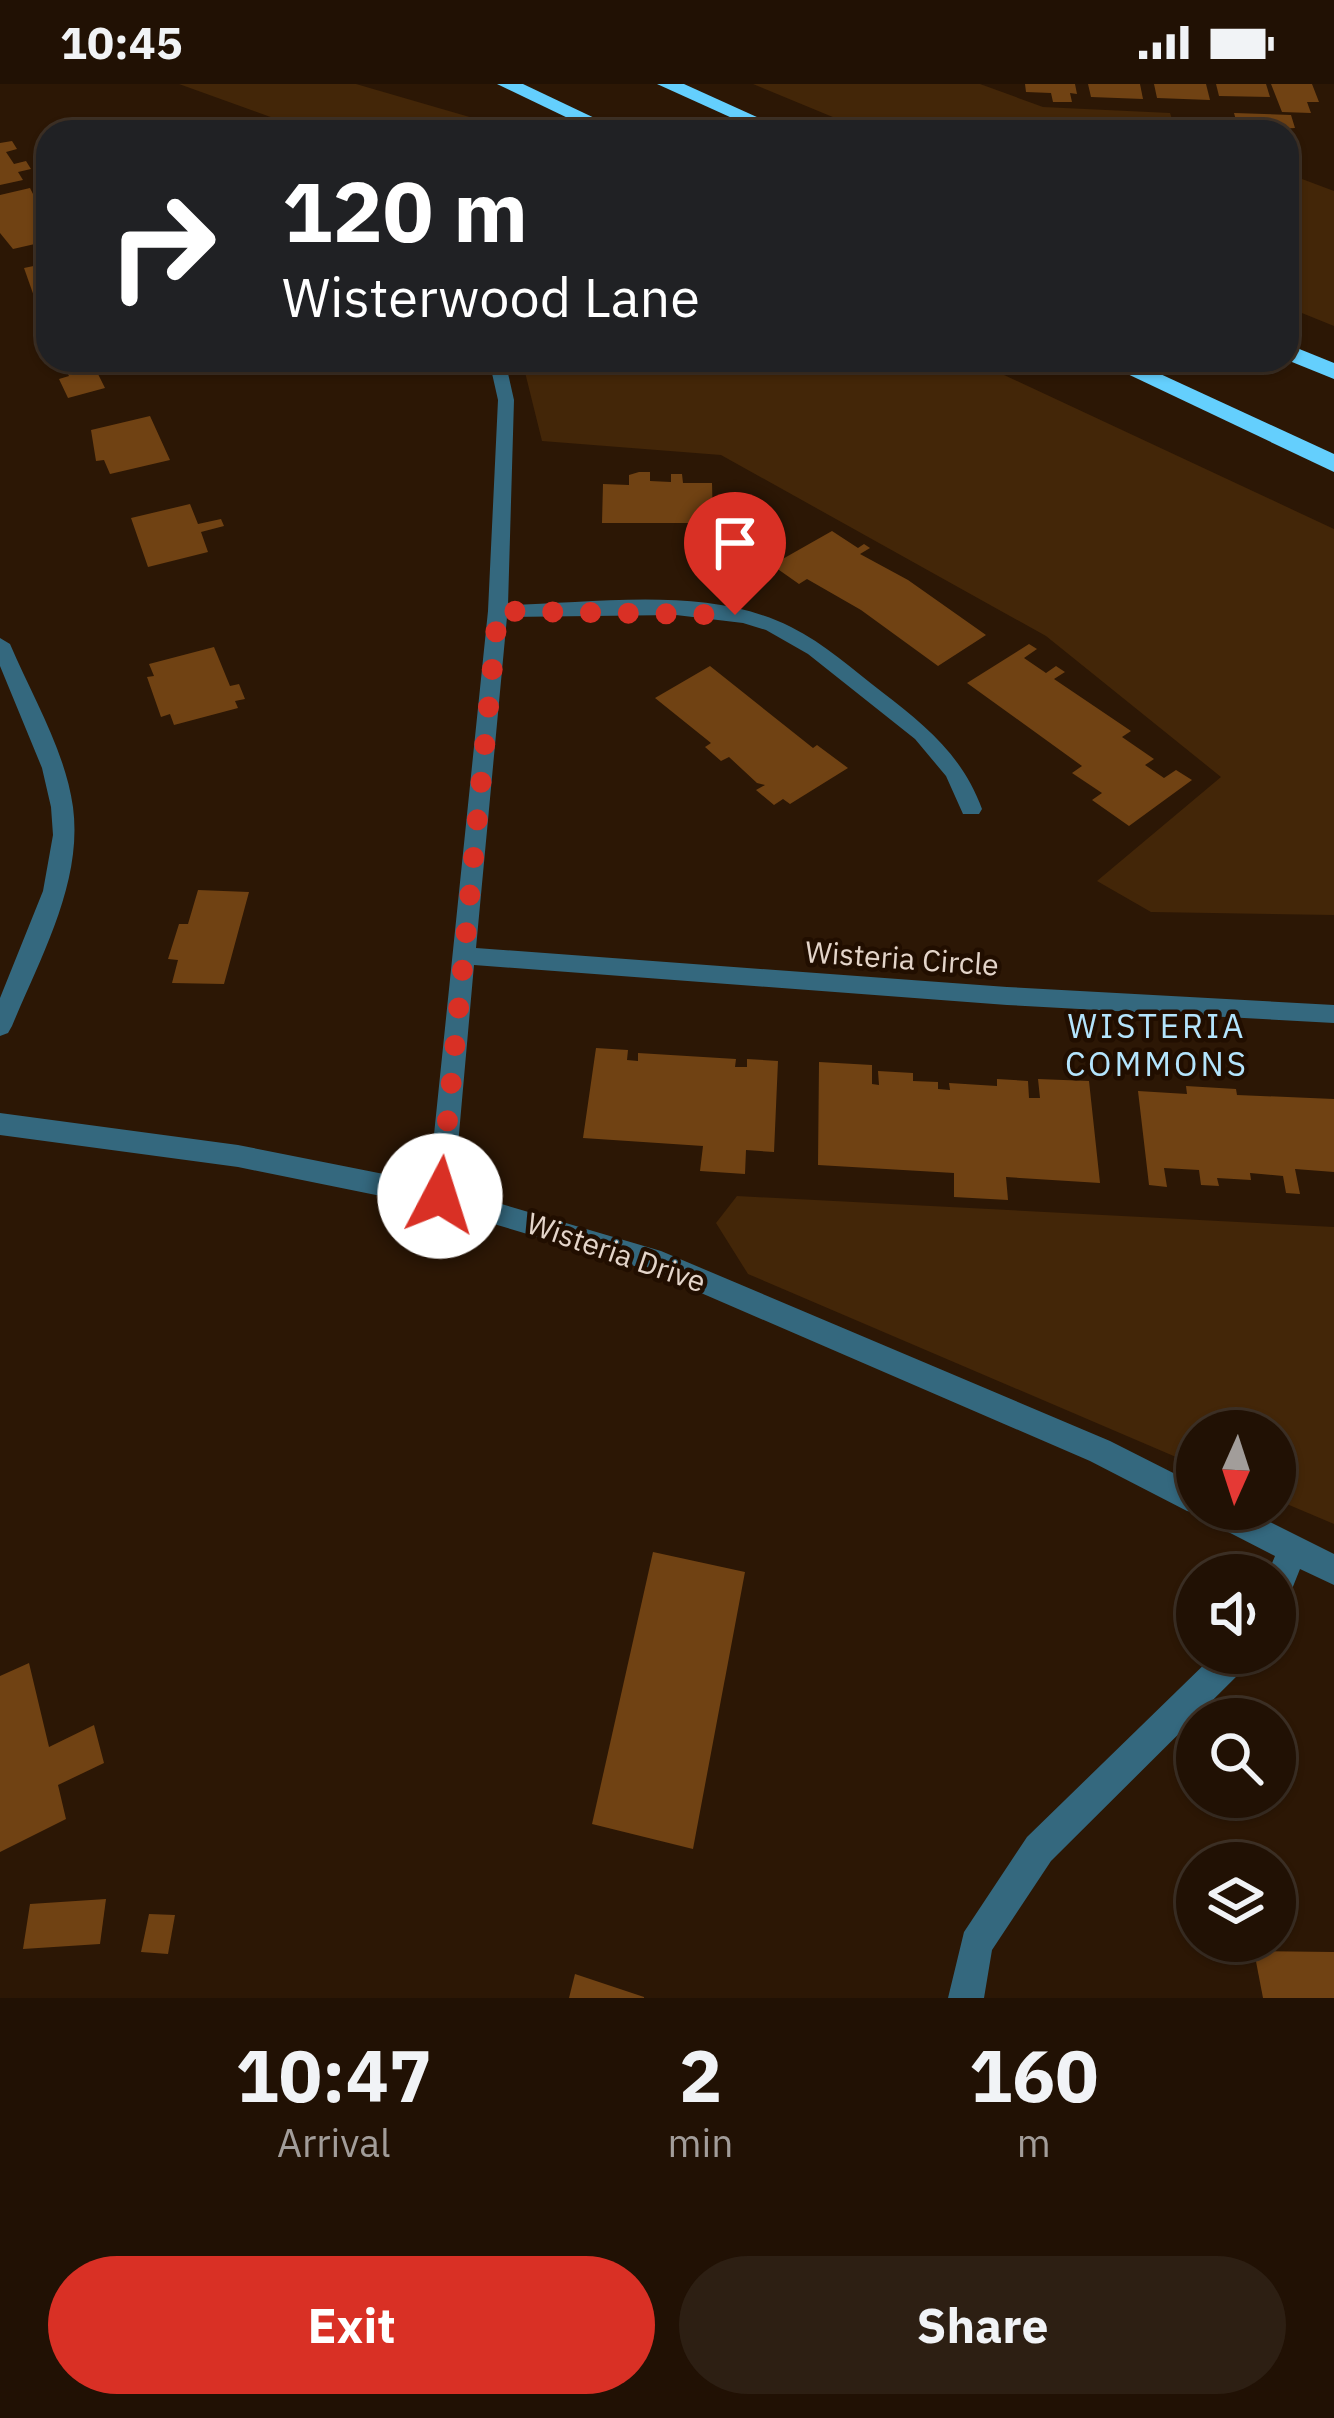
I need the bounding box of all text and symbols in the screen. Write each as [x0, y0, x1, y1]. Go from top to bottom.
text: 10:45 [60, 13, 183, 71]
text: 120 m [282, 156, 528, 265]
icon: right [84, 168, 240, 324]
text: Wisterwood Lane [282, 262, 700, 332]
pin [684, 492, 786, 615]
icon: arrive [702, 510, 768, 576]
street label: Wisteria Circle [804, 931, 1000, 984]
district label: WISTERIA COMMONS [1065, 1004, 1249, 1085]
position arrow [377, 1133, 503, 1259]
street label: Wisteria Drive [522, 1203, 711, 1300]
north arrow [1176, 1410, 1296, 1530]
map controls [1176, 1410, 1296, 1962]
button: sound [1176, 1554, 1296, 1674]
button: search [1176, 1698, 1296, 1818]
button: layers [1176, 1842, 1296, 1962]
text: 10:47 [235, 2028, 432, 2122]
text: 2 [679, 2028, 722, 2122]
text: 160 [969, 2028, 1099, 2122]
text: Arrival [277, 2117, 391, 2168]
text: min [668, 2117, 733, 2168]
text: m [1017, 2117, 1051, 2168]
button: Exit [48, 2256, 655, 2394]
button: Share [679, 2256, 1286, 2394]

